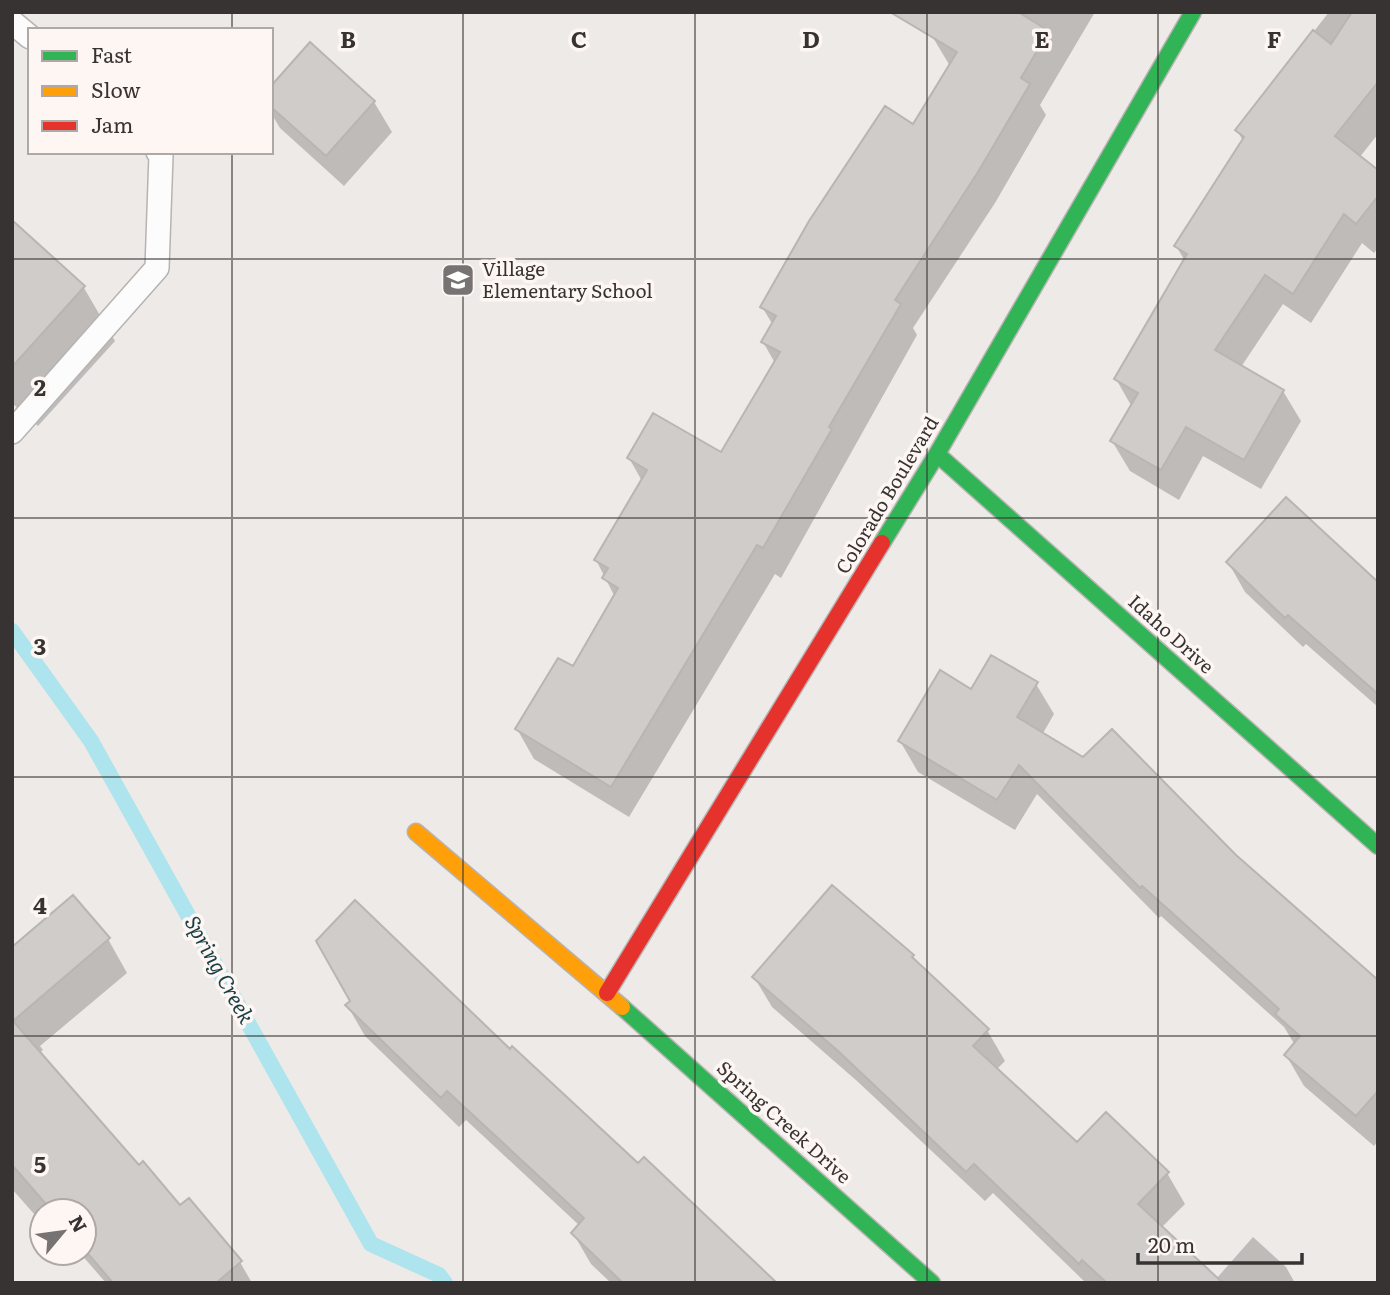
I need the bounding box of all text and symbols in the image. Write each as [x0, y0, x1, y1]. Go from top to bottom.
text: B [340, 21, 356, 55]
text: C [571, 21, 587, 55]
text: D [802, 21, 820, 55]
text: E [1034, 21, 1050, 55]
text: F [1267, 21, 1282, 55]
legend [28, 28, 273, 154]
text: Fast [91, 38, 132, 69]
text: Slow [91, 73, 141, 104]
text: Jam [91, 108, 133, 139]
place label: Village Elementary School [482, 254, 653, 304]
school or university icon: Village Elementary School [439, 261, 477, 299]
text: 2 [34, 369, 46, 403]
street label: Colorado Boulevard [828, 410, 945, 579]
street label: Idaho Drive [1123, 587, 1221, 679]
text: 3 [34, 628, 46, 662]
text: 4 [33, 887, 47, 921]
water label: Spring Creek [179, 909, 264, 1029]
street label: Spring Creek Drive [711, 1053, 858, 1189]
text: 5 [34, 1146, 46, 1180]
north arrow [28, 1197, 98, 1267]
text: N [63, 1210, 95, 1237]
scale bar [1138, 1222, 1302, 1266]
text: 20 m [1148, 1228, 1195, 1259]

